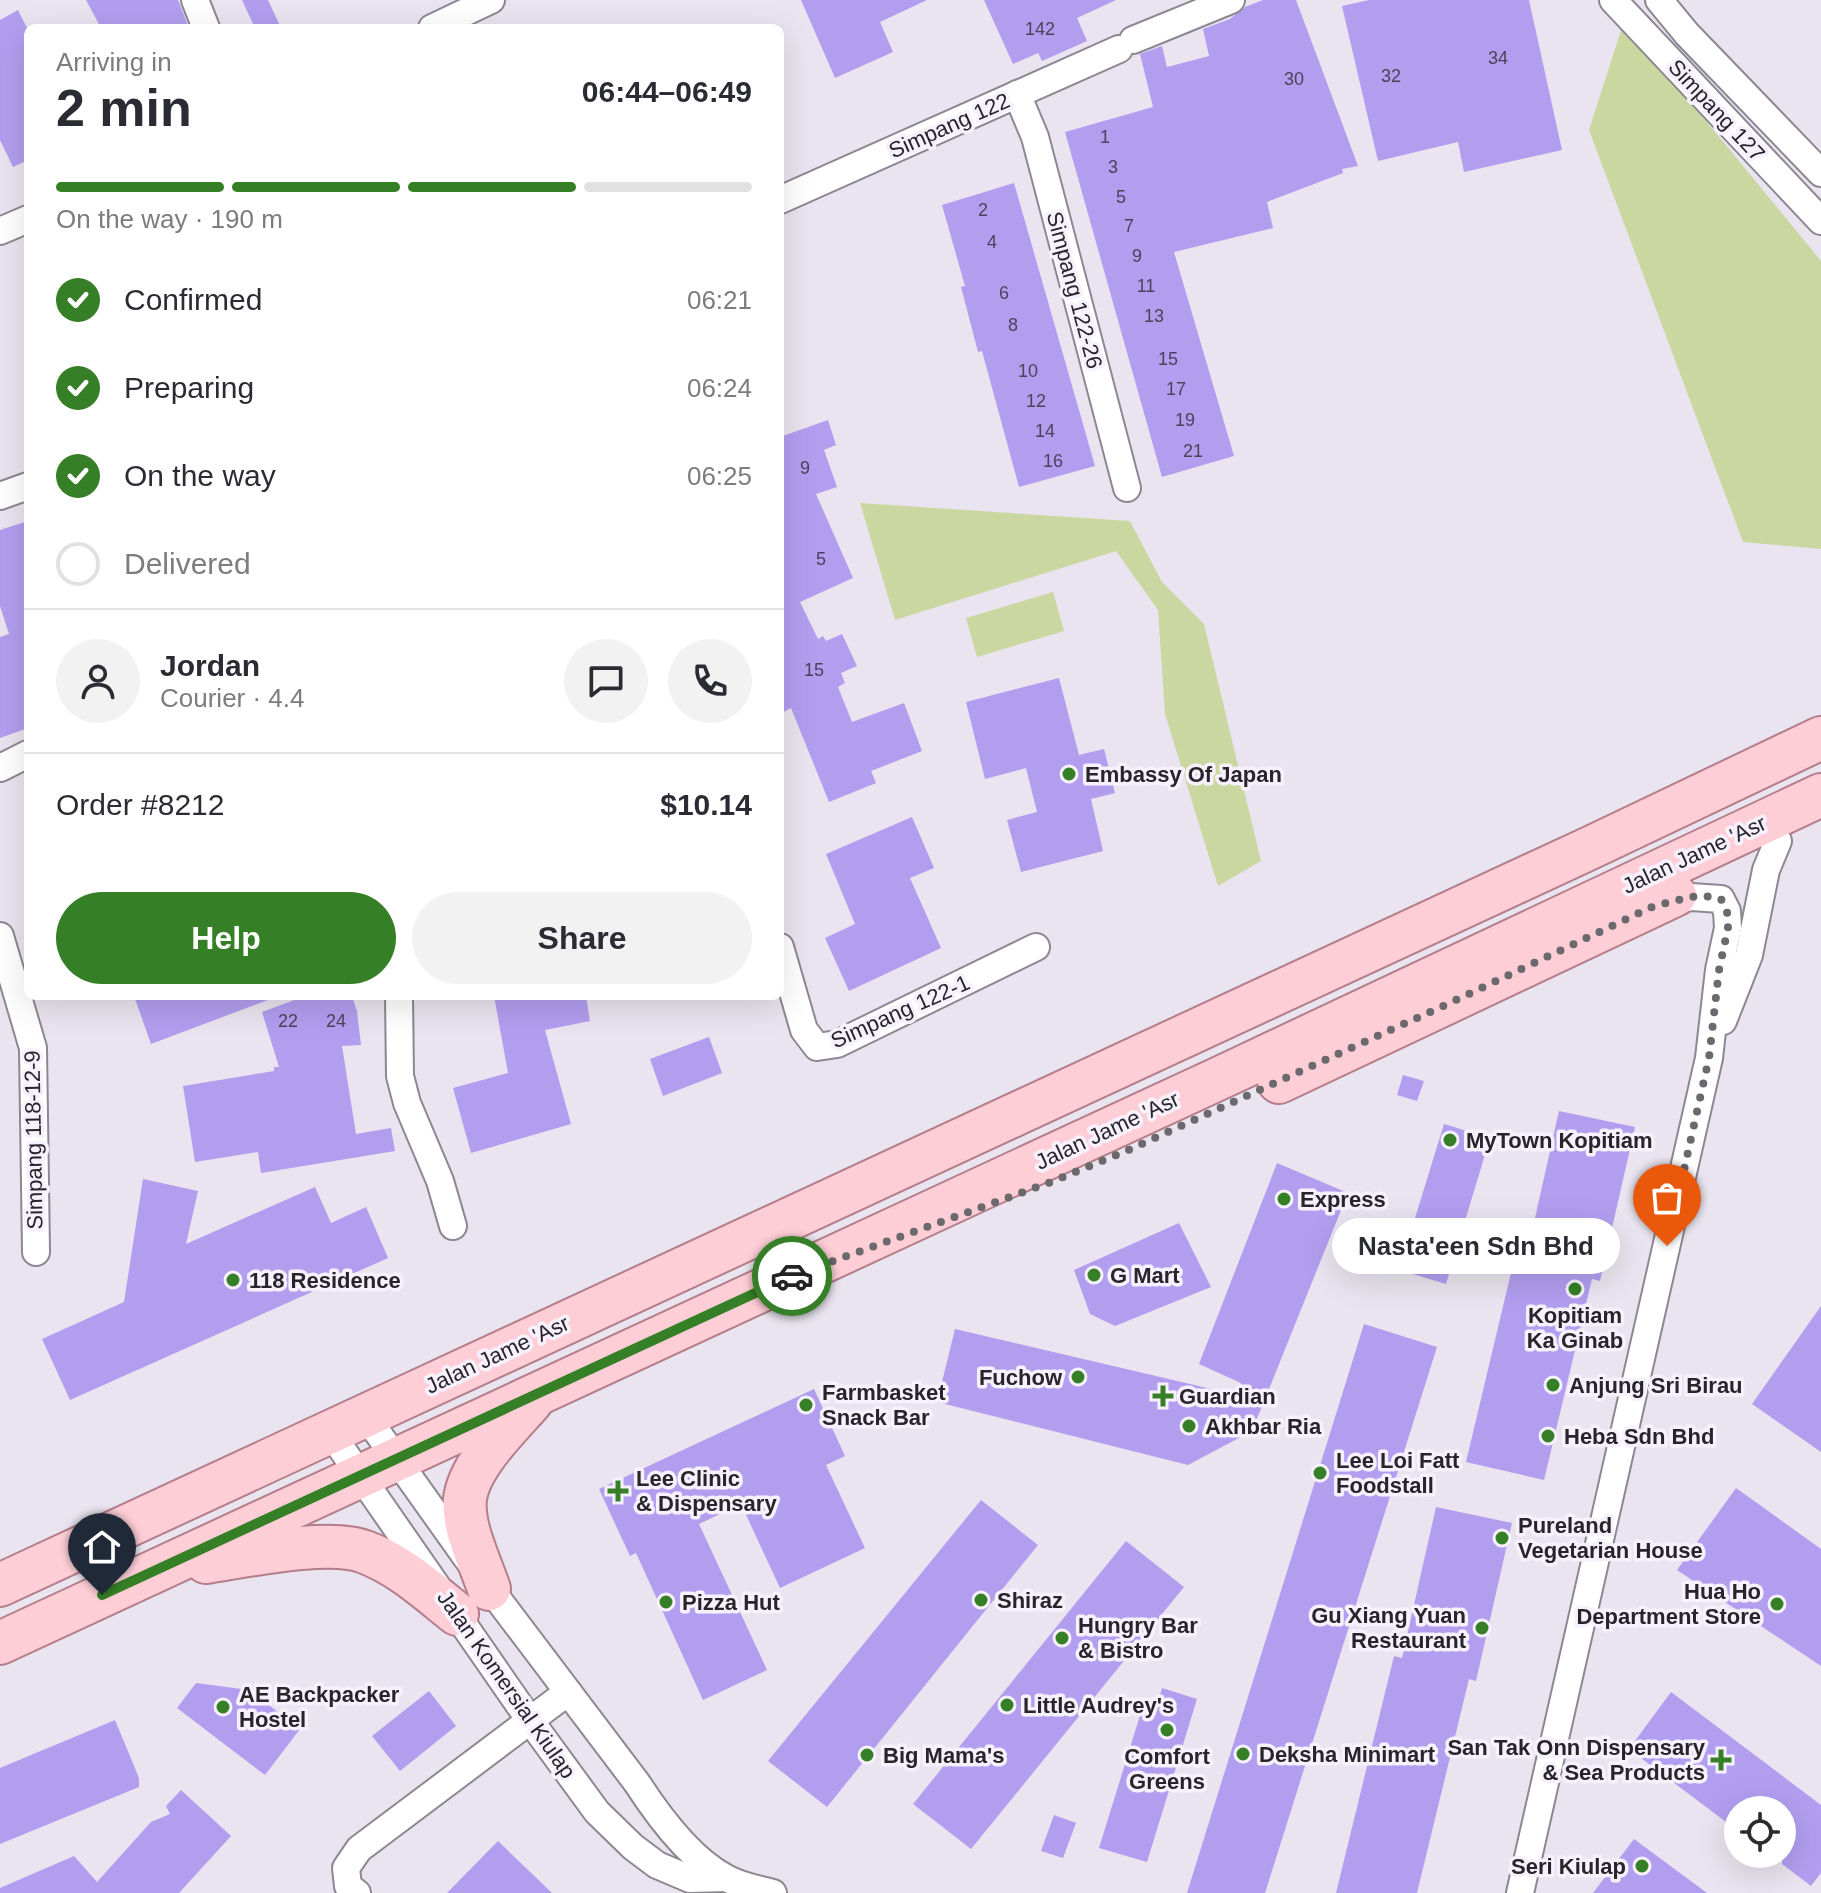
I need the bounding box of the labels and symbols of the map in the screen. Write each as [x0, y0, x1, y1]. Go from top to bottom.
house number: 142 [1025, 19, 1055, 39]
house number: 34 [1488, 48, 1508, 68]
street label: Simpang 127 [1663, 54, 1770, 166]
house number: 32 [1381, 66, 1401, 86]
house number: 30 [1284, 69, 1304, 89]
street label: Simpang 122 [885, 88, 1014, 163]
house number: 1 [1100, 127, 1110, 147]
house number: 3 [1108, 157, 1118, 177]
house number: 5 [1116, 187, 1126, 207]
house number: 2 [978, 200, 988, 220]
street label: Simpang 122-26 [1042, 209, 1107, 371]
house number: 7 [1124, 216, 1134, 236]
house number: 4 [987, 232, 997, 252]
house number: 9 [1132, 246, 1142, 266]
house number: 11 [1137, 276, 1155, 296]
house number: 6 [999, 283, 1009, 303]
house number: 13 [1144, 306, 1164, 326]
house number: 8 [1008, 315, 1018, 335]
house number: 15 [1158, 349, 1178, 369]
house number: 10 [1018, 361, 1038, 381]
house number: 17 [1166, 379, 1186, 399]
house number: 12 [1026, 391, 1046, 411]
house number: 19 [1175, 410, 1195, 430]
house number: 14 [1035, 421, 1055, 441]
house number: 21 [1183, 441, 1203, 461]
house number: 16 [1043, 451, 1063, 471]
house number: 9 [800, 458, 810, 478]
house number: 5 [816, 549, 826, 569]
house number: 15 [804, 660, 824, 680]
place label: Embassy Of Japan [1085, 762, 1282, 787]
marker: Embassy Of Japan [1060, 765, 1078, 783]
street label: Jalan Jame 'Asr [1618, 810, 1770, 899]
street label: Simpang 122-1 [827, 970, 973, 1053]
house number: 22 [278, 1011, 298, 1031]
house number: 24 [326, 1011, 346, 1031]
street label: Simpang 118-12-9 [19, 1050, 48, 1230]
street label: Jalan Jame 'Asr [1031, 1086, 1183, 1175]
place label: MyTown Kopitiam [1466, 1128, 1653, 1153]
marker: MyTown Kopitiam [1441, 1131, 1459, 1149]
pin [1633, 1164, 1701, 1246]
place label: Express [1300, 1187, 1386, 1212]
marker: Express [1275, 1190, 1293, 1208]
callout: Nasta'een Sdn Bhd [1331, 1218, 1619, 1274]
courier [752, 1236, 832, 1316]
place label: G Mart [1110, 1263, 1180, 1288]
marker: G Mart [1085, 1266, 1103, 1284]
place label: 118 Residence [249, 1268, 401, 1293]
marker: 118 Residence [224, 1271, 242, 1289]
marker: Kopitiam Ka Ginab [1566, 1280, 1584, 1298]
place label: Kopitiam Ka Ginab [1527, 1303, 1623, 1353]
street label: Jalan Jame 'Asr [421, 1310, 573, 1399]
place label: Fuchow [979, 1365, 1063, 1390]
marker: Fuchow [1069, 1368, 1087, 1386]
place label: Anjung Sri Birau [1569, 1373, 1743, 1398]
marker: Anjung Sri Birau [1544, 1376, 1562, 1394]
place label: Farmbasket Snack Bar [822, 1380, 946, 1430]
place label: Guardian [1179, 1384, 1276, 1409]
marker: Guardian [1154, 1387, 1172, 1405]
marker: Farmbasket Snack Bar [797, 1396, 815, 1414]
place label: Akhbar Ria [1205, 1414, 1322, 1439]
marker: Akhbar Ria [1180, 1417, 1198, 1435]
place label: Heba Sdn Bhd [1564, 1424, 1714, 1449]
marker: Heba Sdn Bhd [1539, 1427, 1557, 1445]
place label: Lee Loi Fatt Foodstall [1336, 1448, 1460, 1498]
marker: Lee Loi Fatt Foodstall [1311, 1464, 1329, 1482]
place label: Lee Clinic & Dispensary [636, 1466, 777, 1516]
marker: Lee Clinic & Dispensary [607, 1480, 629, 1502]
pin [68, 1513, 136, 1595]
place label: Pureland Vegetarian House [1518, 1513, 1703, 1563]
marker: Pureland Vegetarian House [1493, 1529, 1511, 1547]
place label: Hua Ho Department Store [1576, 1579, 1761, 1629]
street label: Jalan Komersial Kiulap [432, 1585, 581, 1783]
place label: Shiraz [997, 1588, 1063, 1613]
place label: Pizza Hut [682, 1590, 780, 1615]
marker: Shiraz [972, 1591, 990, 1609]
marker: Pizza Hut [657, 1593, 675, 1611]
marker: Hua Ho Department Store [1768, 1595, 1786, 1613]
place label: Gu Xiang Yuan Restaurant [1311, 1603, 1467, 1653]
place label: Hungry Bar & Bistro [1078, 1613, 1198, 1663]
marker: Gu Xiang Yuan Restaurant [1473, 1619, 1491, 1637]
marker: Hungry Bar & Bistro [1053, 1629, 1071, 1647]
place label: AE Backpacker Hostel [239, 1682, 400, 1732]
place label: Little Audrey's [1023, 1693, 1174, 1718]
marker: Little Audrey's [998, 1696, 1016, 1714]
marker: AE Backpacker Hostel [214, 1698, 232, 1716]
marker: Comfort Greens [1158, 1721, 1176, 1739]
place label: San Tak Onn Dispensary & Sea Products [1447, 1735, 1706, 1785]
place label: Deksha Minimart [1259, 1742, 1436, 1767]
place label: Big Mama's [883, 1743, 1004, 1768]
place label: Comfort Greens [1124, 1744, 1210, 1794]
marker: Deksha Minimart [1234, 1745, 1252, 1763]
marker: Big Mama's [858, 1746, 876, 1764]
marker: San Tak Onn Dispensary & Sea Products [1712, 1751, 1730, 1769]
place label: Seri Kiulap [1511, 1854, 1626, 1879]
marker: Seri Kiulap [1633, 1857, 1651, 1875]

